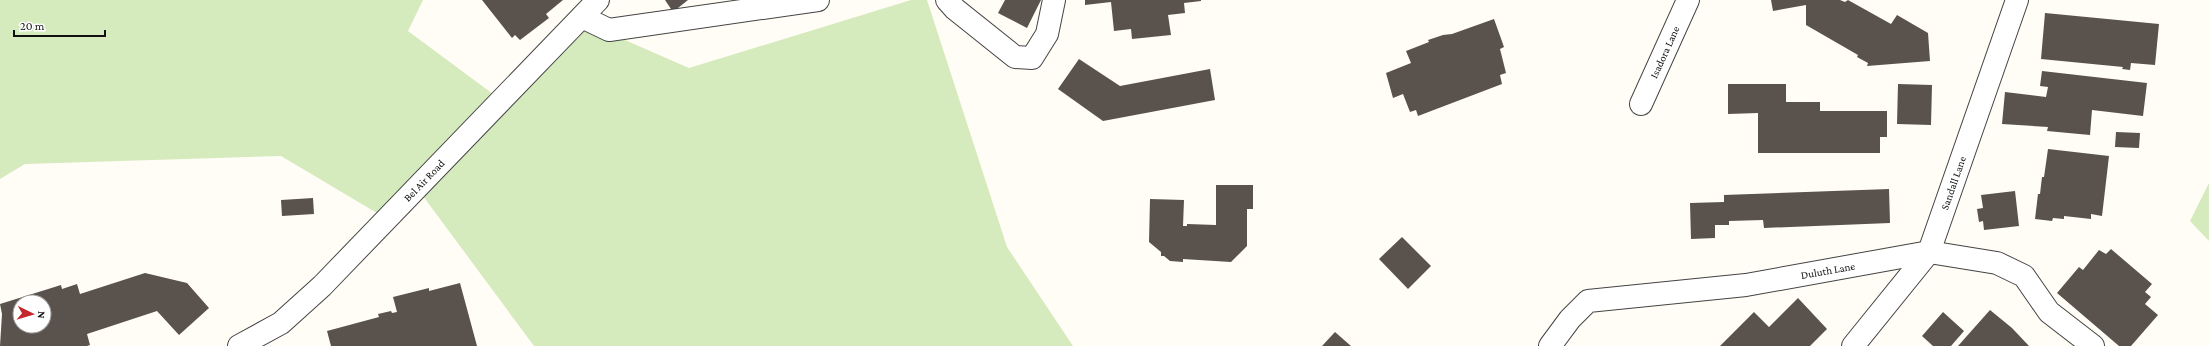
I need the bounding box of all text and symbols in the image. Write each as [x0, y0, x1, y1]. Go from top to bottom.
scale bar [14, 12, 105, 38]
text: 20 m [20, 19, 45, 33]
street label: Isadora Lane [1647, 24, 1682, 80]
street label: Sandall Lane [1938, 154, 1968, 212]
street label: Bel Air Road [401, 157, 447, 204]
street label: Duluth Lane [1800, 259, 1856, 281]
north arrow [12, 294, 52, 334]
text: N [36, 311, 48, 320]

